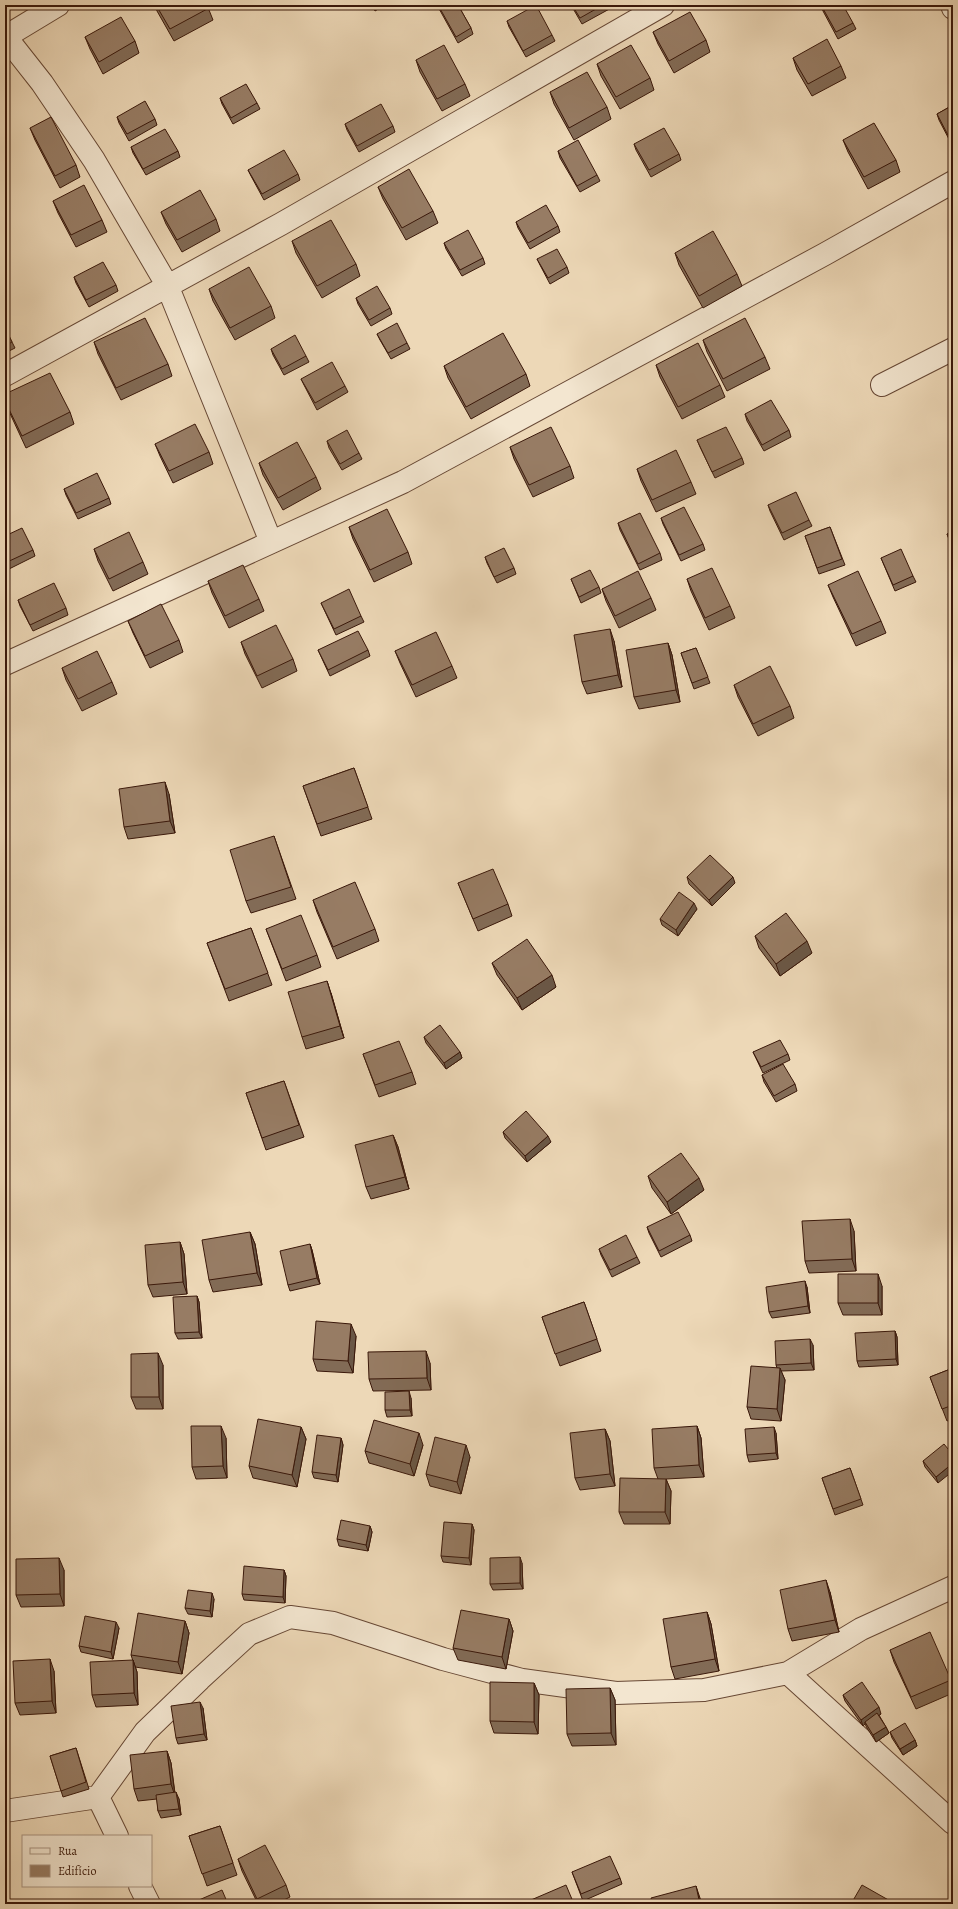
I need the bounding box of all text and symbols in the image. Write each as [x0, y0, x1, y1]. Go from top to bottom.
legend [22, 1835, 152, 1887]
text: Rua [58, 1843, 77, 1859]
text: Edifício [58, 1863, 96, 1879]

